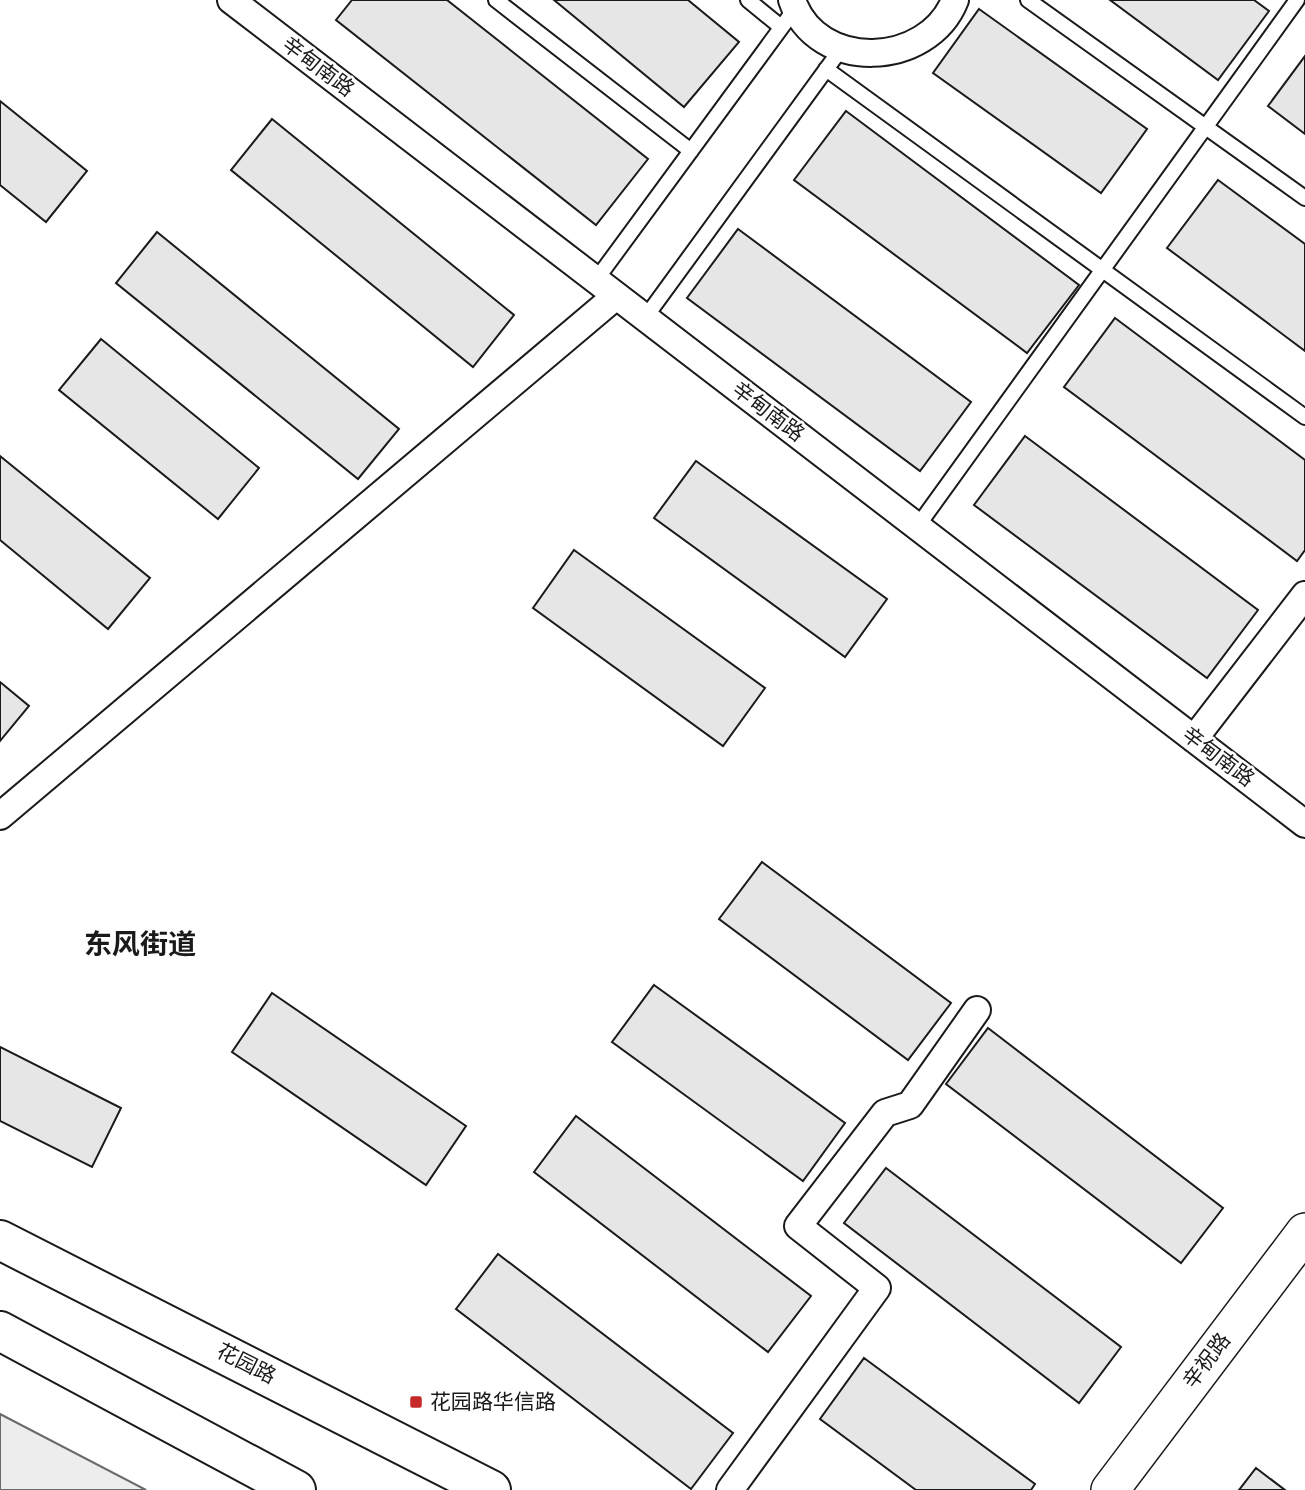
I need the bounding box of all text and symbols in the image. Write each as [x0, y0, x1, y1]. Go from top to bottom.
street label: 辛甸南路 [278, 33, 358, 101]
street label: 辛甸南路 [728, 378, 808, 446]
street label: 辛甸南路 [1178, 723, 1258, 791]
district label: 东风街道 [84, 929, 196, 960]
street label: 辛祝路 [1179, 1329, 1234, 1392]
street label: 花园路 [213, 1339, 279, 1388]
place label: 花园路华信路 [430, 1391, 556, 1413]
marker: 花园路华信路 [408, 1394, 424, 1410]

